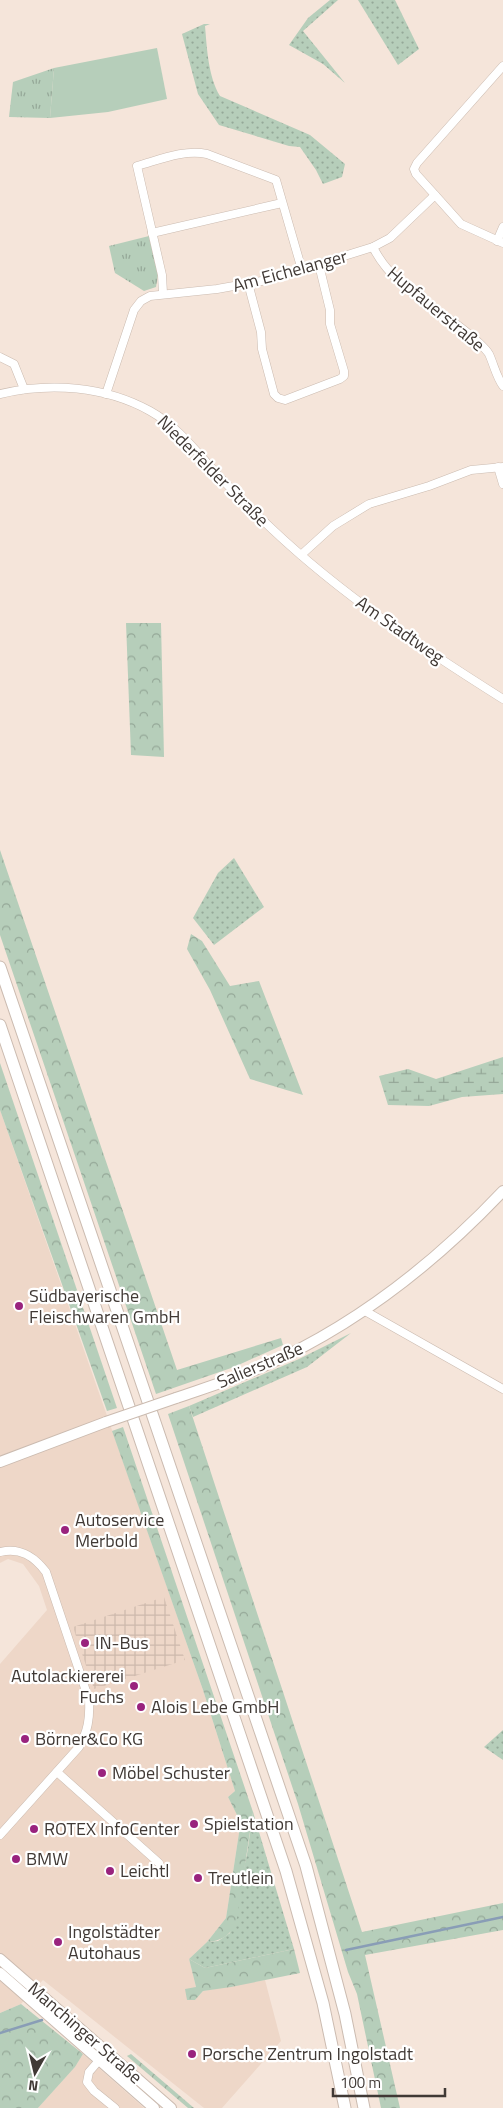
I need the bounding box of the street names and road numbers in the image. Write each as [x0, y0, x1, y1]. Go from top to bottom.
street label: Am Eichelanger [230, 242, 350, 299]
street label: Hupfauerstraße [382, 260, 491, 358]
street label: Niederfelder Straße [151, 409, 275, 533]
street label: Am Stadtweg [351, 589, 450, 670]
street label: Salierstraße [212, 1334, 307, 1395]
street label: Manchinger Straße [22, 1975, 149, 2090]

